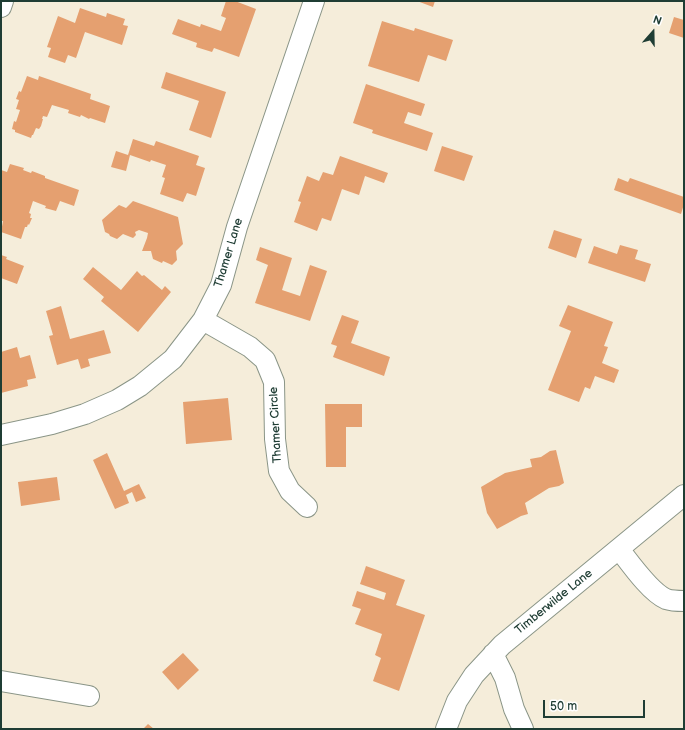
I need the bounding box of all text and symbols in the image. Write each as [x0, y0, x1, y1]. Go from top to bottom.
north arrow [633, 12, 673, 52]
text: N [651, 13, 663, 28]
street label: Thamer Lane [212, 216, 246, 290]
street label: Thamer Circle [267, 386, 285, 464]
street label: Timberwilde Lane [512, 566, 596, 638]
scale bar [545, 692, 647, 718]
text: 50 m [550, 699, 577, 714]

